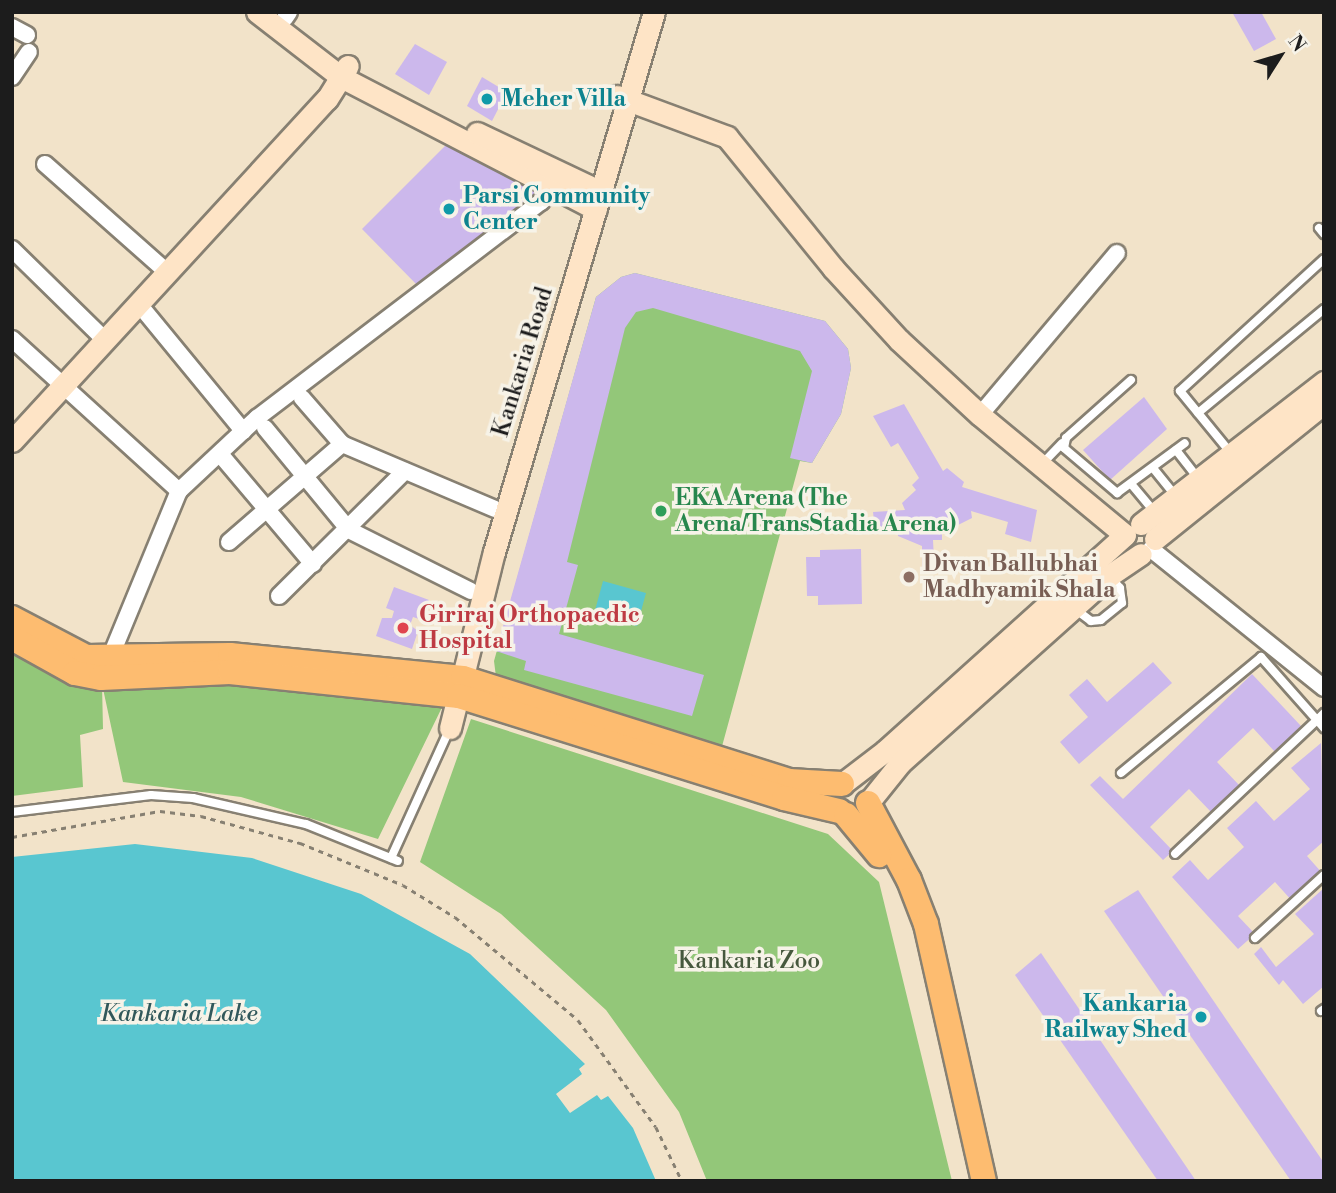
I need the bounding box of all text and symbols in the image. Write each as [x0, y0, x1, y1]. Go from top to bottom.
north arrow [1245, 21, 1315, 91]
text: N [1283, 30, 1311, 57]
place label: Meher Villa [501, 85, 626, 113]
marker: Meher Villa [479, 91, 495, 107]
place label: Parsi Community Center [463, 182, 650, 236]
marker: Parsi Community Center [441, 201, 457, 217]
street label: Kankaria Road [487, 284, 559, 440]
place label: EKA Arena (The Arena/TransStadia Arena) [675, 484, 956, 538]
marker: EKA Arena (The Arena/TransStadia Arena) [653, 503, 669, 519]
place label: Divan Ballubhai Madhyamik Shala [923, 550, 1115, 604]
marker: Divan Ballubhai Madhyamik Shala [901, 569, 917, 585]
place label: Giriraj Orthopaedic Hospital [419, 601, 640, 655]
marker: Giriraj Orthopaedic Hospital [393, 618, 413, 638]
park label: Kankaria Zoo [678, 947, 820, 975]
place label: Kankaria Railway Shed [1044, 990, 1187, 1044]
water label: Kankaria Lake [100, 1001, 258, 1029]
marker: Kankaria Railway Shed [1193, 1009, 1209, 1025]

